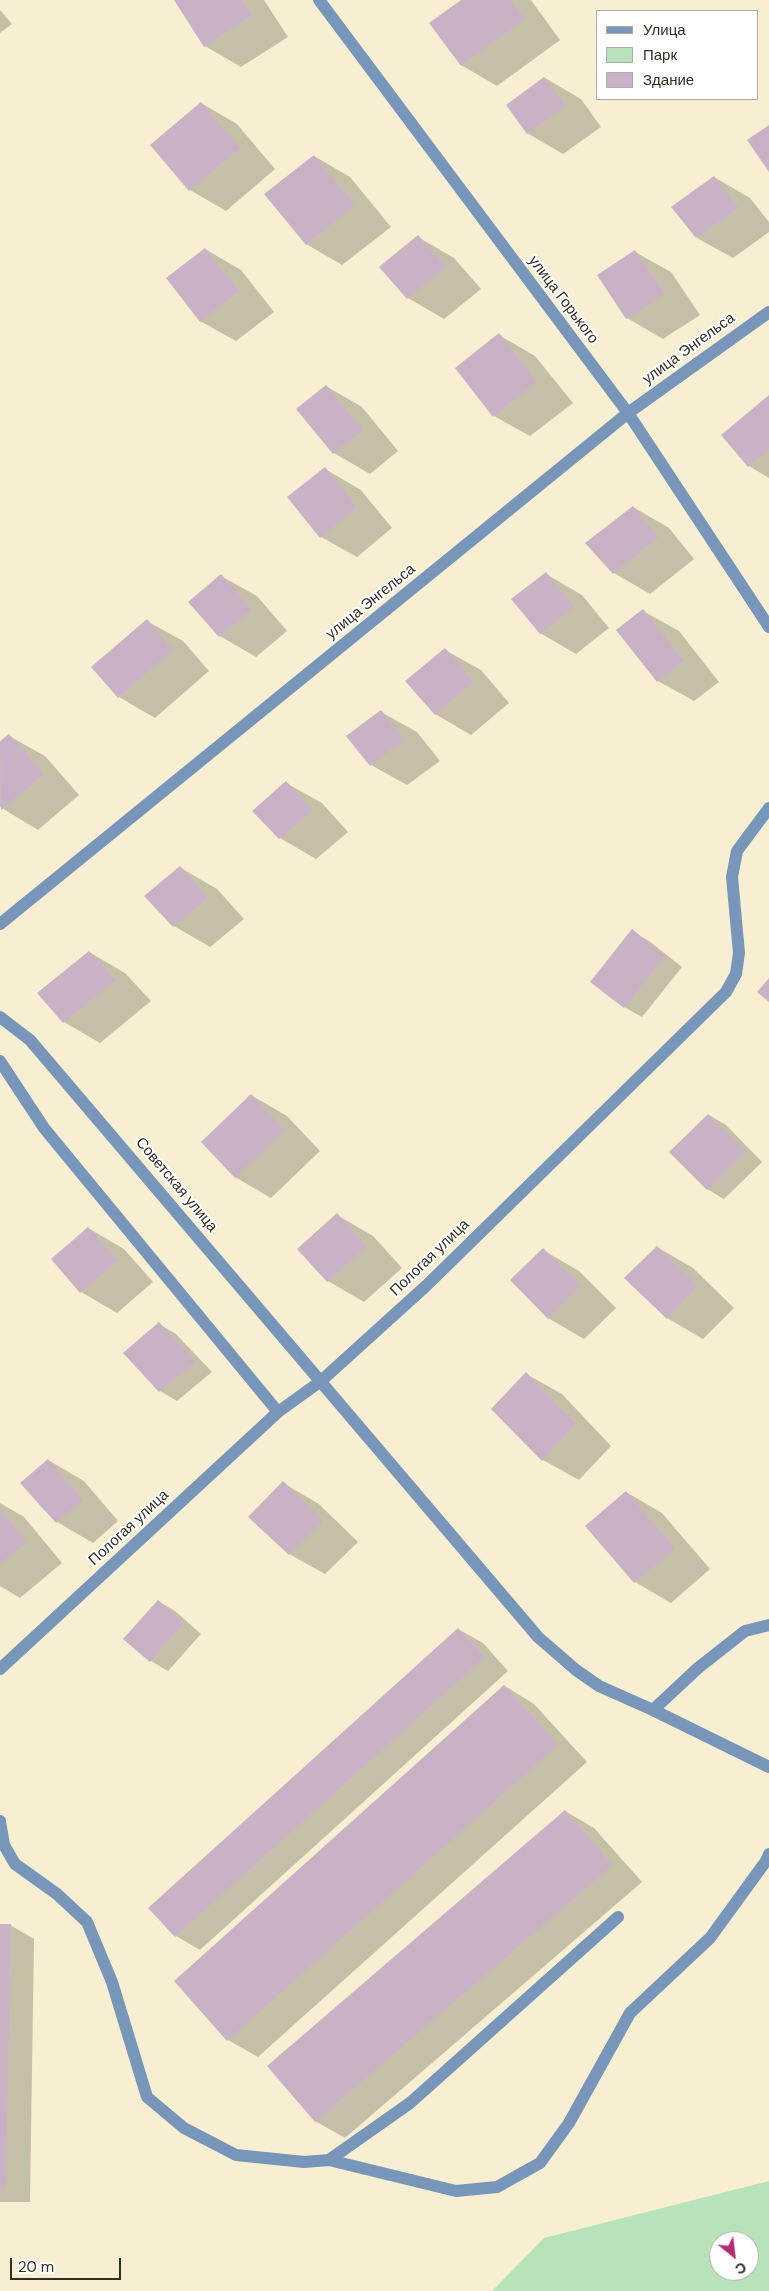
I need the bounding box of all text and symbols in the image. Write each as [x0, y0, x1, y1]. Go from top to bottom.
legend [596, 10, 759, 100]
text: Улица [643, 20, 686, 40]
text: Парк [643, 45, 677, 65]
text: Здание [643, 70, 694, 90]
street label: улица Горького [524, 252, 602, 348]
street label: улица Энгельса [639, 309, 739, 389]
street label: улица Энгельса [323, 560, 419, 644]
street label: Советская улица [131, 1134, 221, 1236]
street label: Пологая улица [387, 1216, 473, 1300]
street label: Пологая улица [85, 1486, 173, 1570]
north arrow [709, 2231, 759, 2281]
scale bar [12, 2248, 124, 2280]
text: 20 m [18, 2257, 54, 2277]
text: С [732, 2258, 750, 2279]

